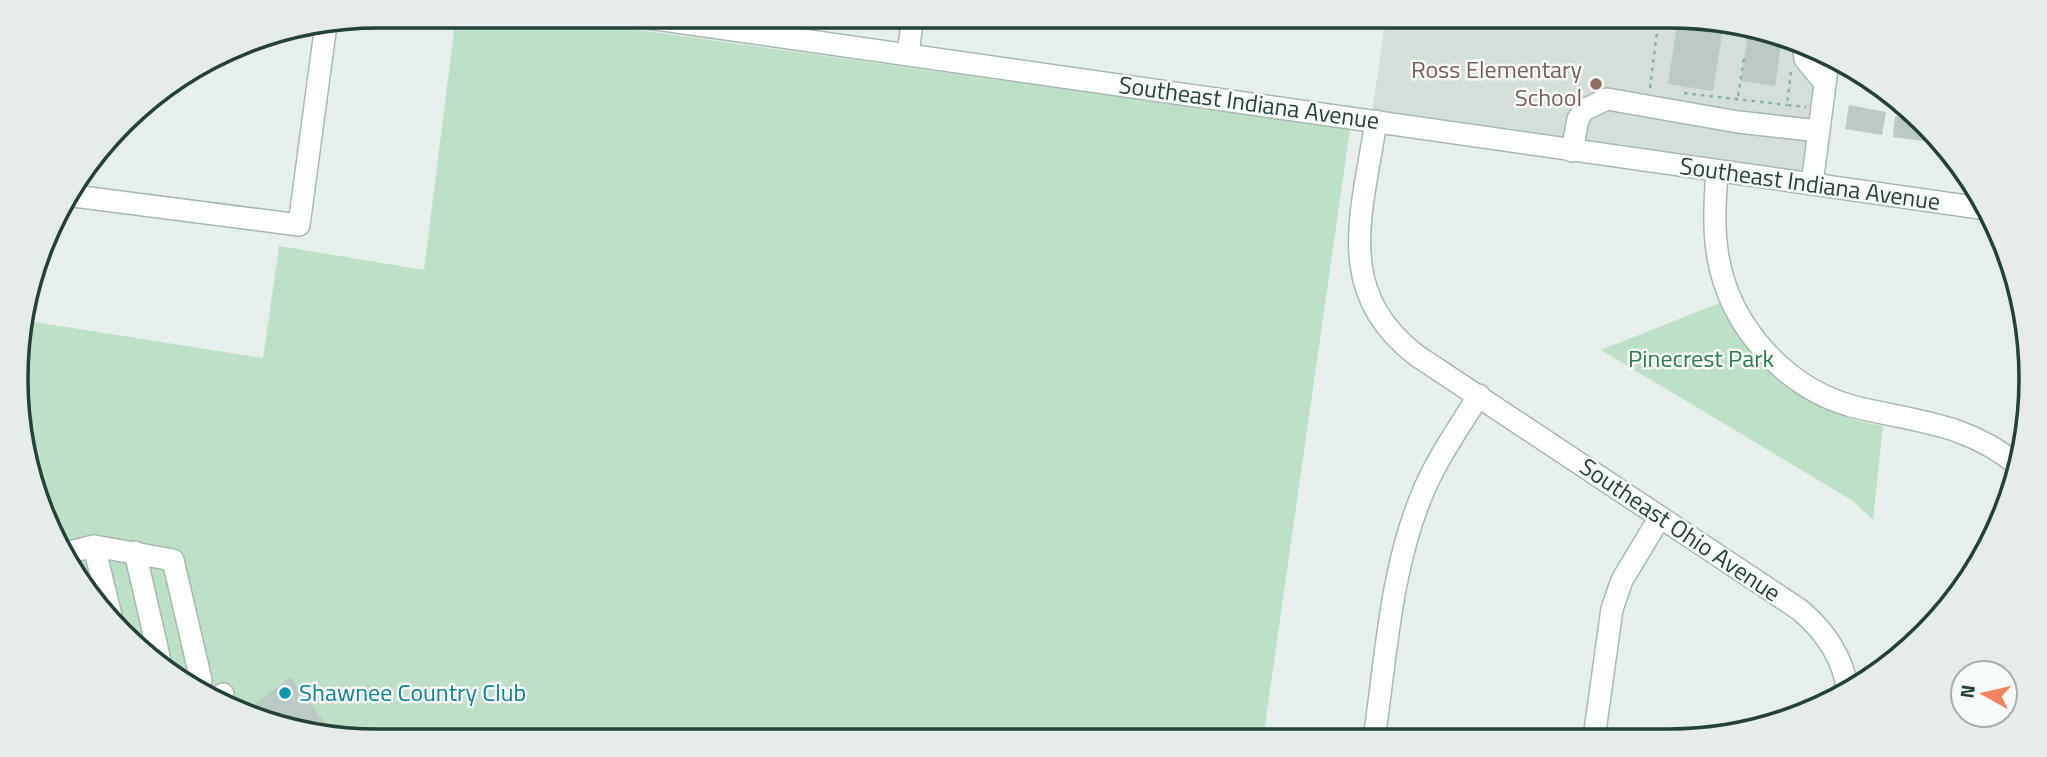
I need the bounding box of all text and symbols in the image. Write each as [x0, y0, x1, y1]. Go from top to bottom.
place label: Ross Elementary School [1411, 51, 1582, 115]
street label: Southeast Indiana Avenue [1117, 66, 1382, 138]
marker: Ross Elementary School [1588, 76, 1604, 92]
street label: Southeast Indiana Avenue [1678, 147, 1943, 219]
park label: Pinecrest Park [1628, 340, 1774, 376]
street label: Southeast Ohio Avenue [1573, 448, 1788, 610]
north arrow [1949, 659, 2019, 729]
place label: Shawnee Country Club [299, 674, 526, 710]
text: N [1951, 683, 1982, 700]
marker: Shawnee Country Club [277, 685, 293, 701]

